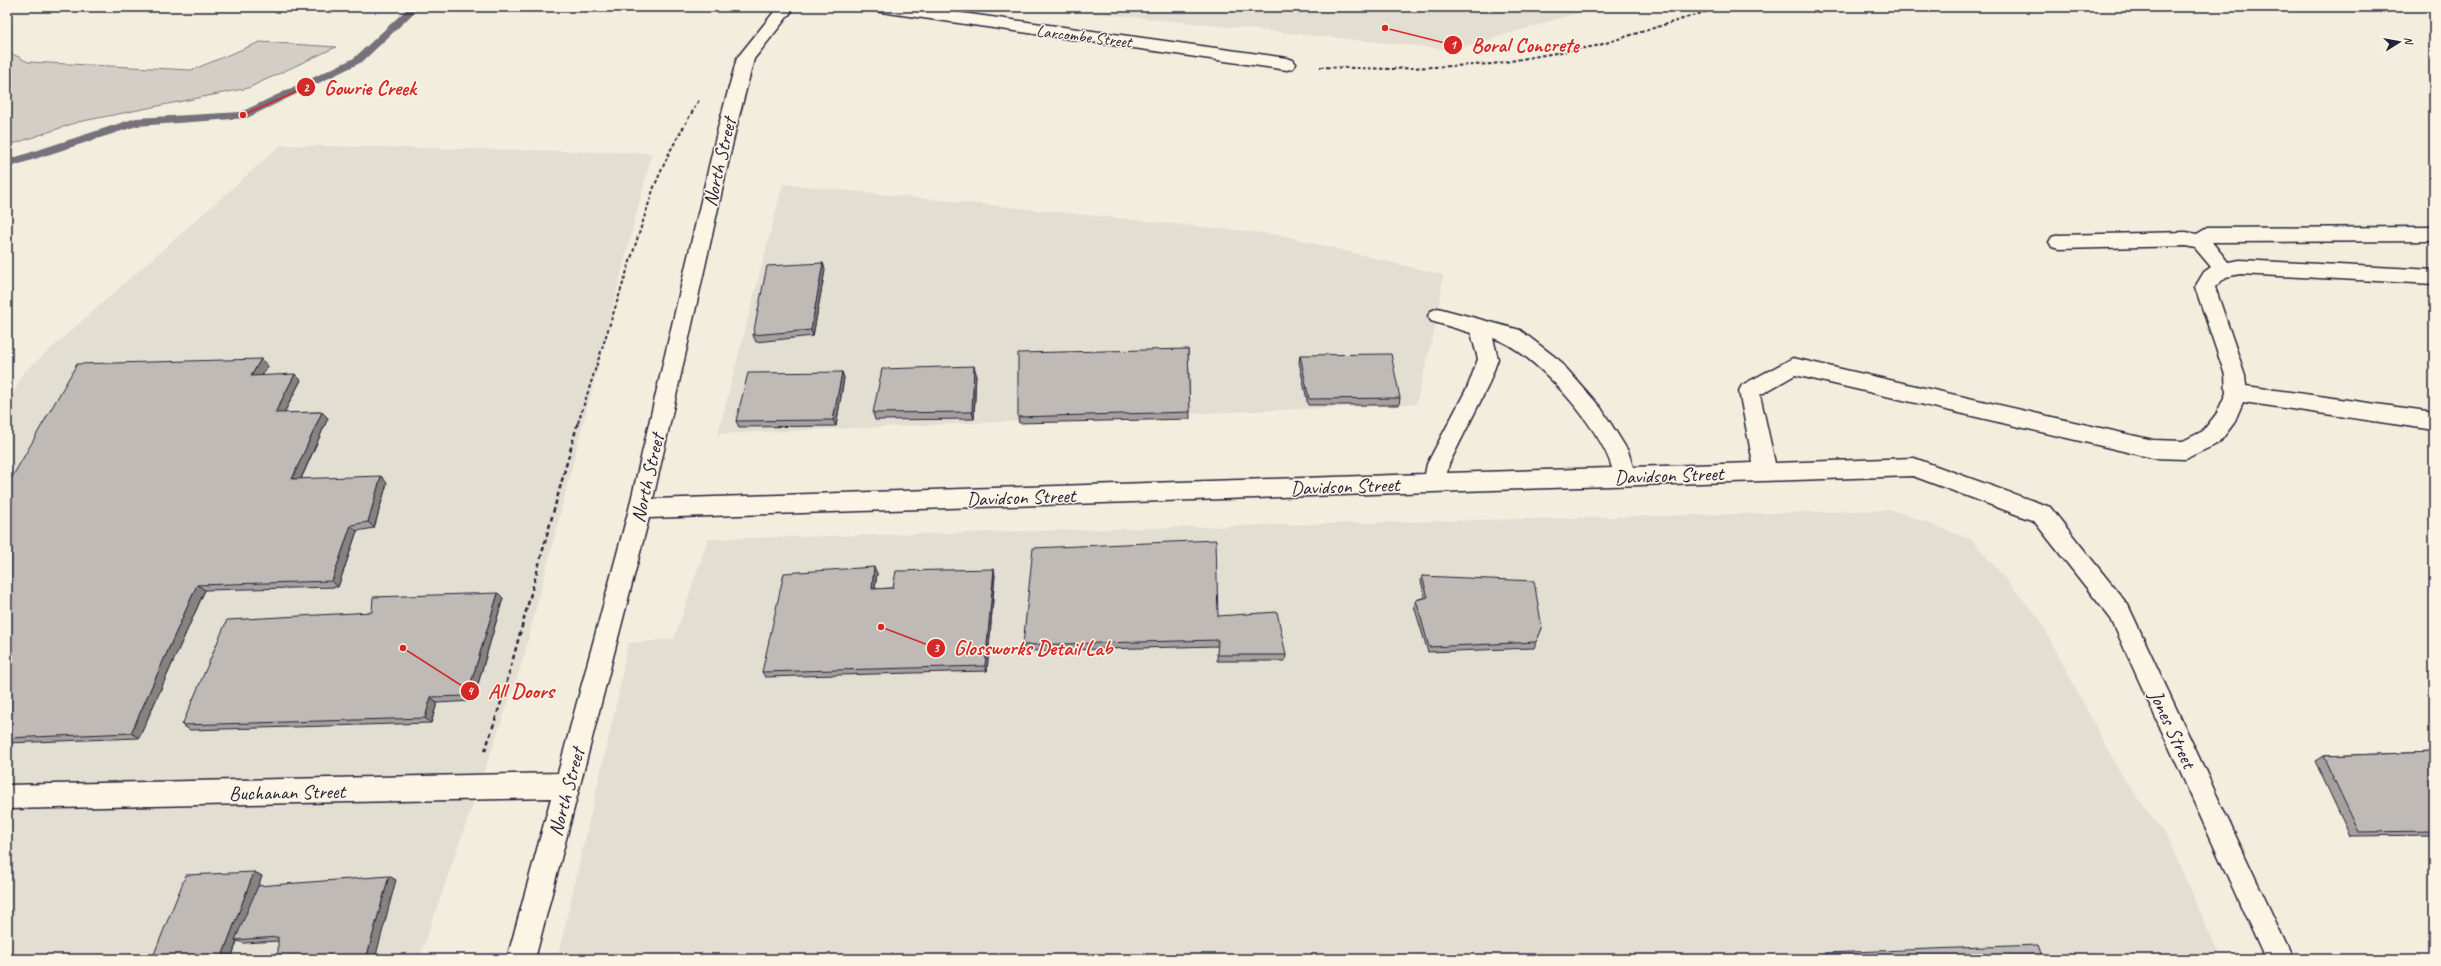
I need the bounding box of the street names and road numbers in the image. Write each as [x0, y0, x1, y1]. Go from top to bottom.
street label: Larcombe Street [1035, 20, 1135, 53]
street label: North Street [697, 112, 743, 209]
street label: North Street [625, 428, 671, 525]
street label: Davidson Street [1614, 461, 1726, 490]
street label: Davidson Street [1290, 472, 1402, 501]
street label: Davidson Street [966, 483, 1078, 512]
street label: Jones Street [2143, 685, 2202, 774]
street label: North Street [543, 742, 591, 839]
street label: Buchanan Street [229, 779, 348, 806]

